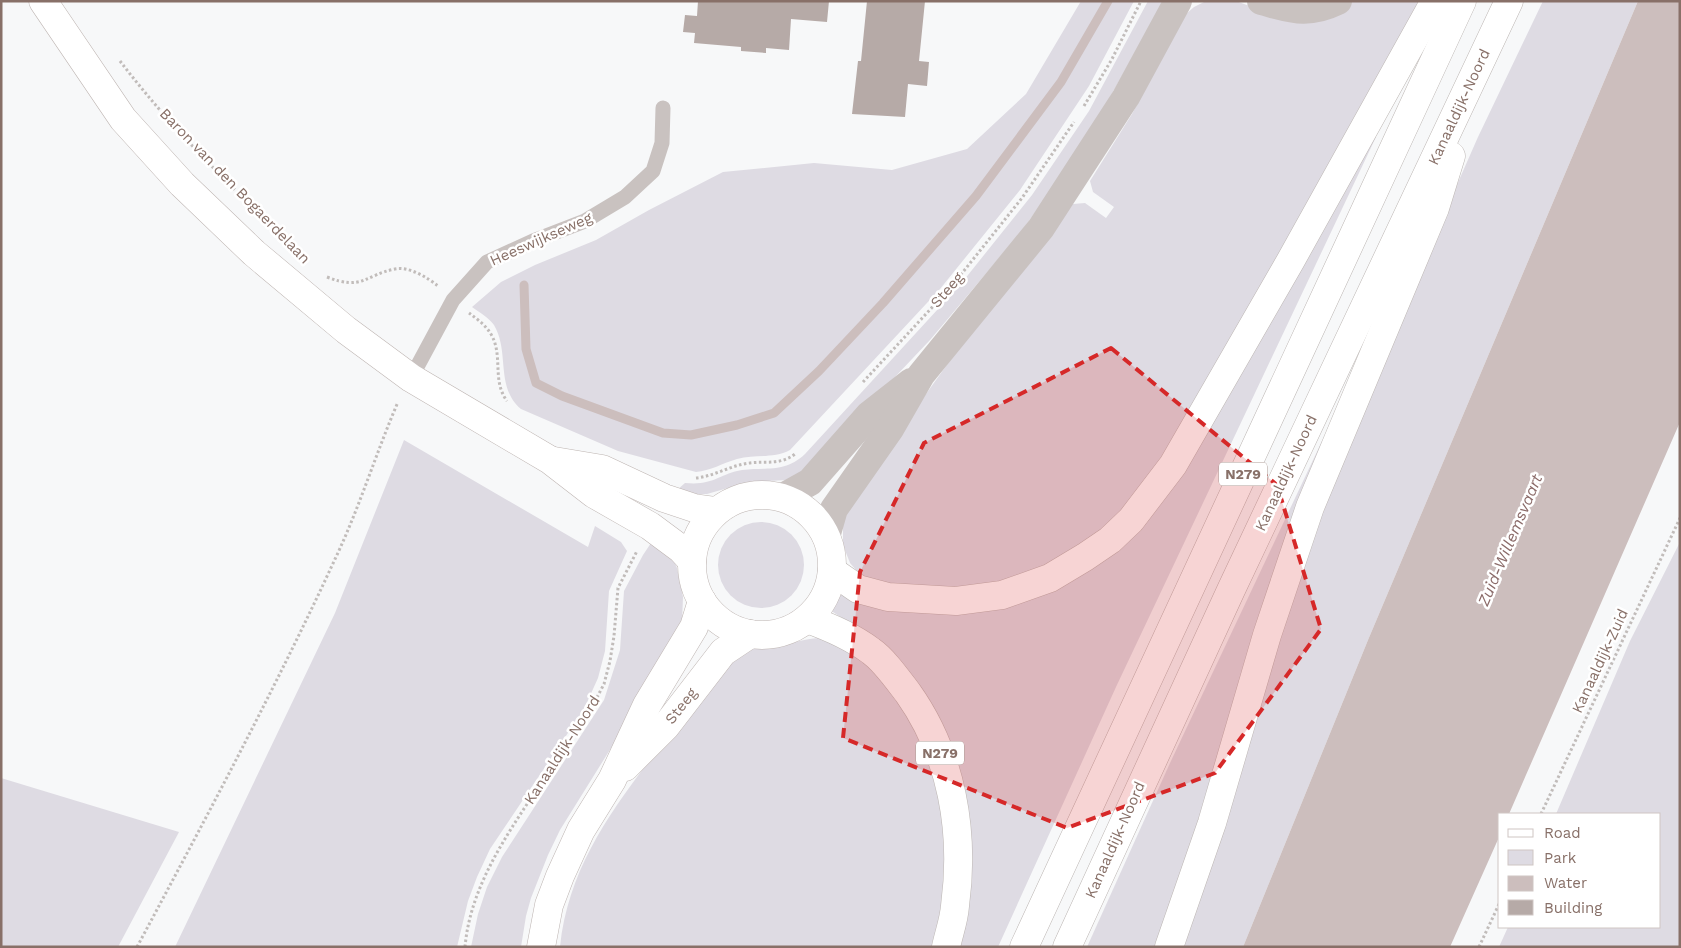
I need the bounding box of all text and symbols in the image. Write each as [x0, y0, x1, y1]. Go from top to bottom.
street label: Kanaaldijk-Noord [1424, 46, 1494, 168]
street label: Baron van den Bogaerdelaan [156, 105, 314, 267]
street label: Heeswijkseweg [487, 208, 595, 270]
street label: Steeg [927, 269, 967, 311]
street label: Kanaaldijk-Noord [1251, 412, 1321, 534]
road number: N279 [1219, 462, 1267, 486]
water label: Zuid-Willemsvaart [1473, 471, 1547, 610]
street label: Kanaaldijk-Zuid [1568, 606, 1632, 716]
street label: Steeg [661, 684, 701, 728]
street label: Kanaaldijk-Noord [520, 692, 604, 808]
road number: N279 [916, 741, 964, 764]
street label: Kanaaldijk-Noord [1081, 779, 1149, 901]
legend [1498, 813, 1661, 928]
text: Road [1544, 824, 1581, 842]
text: Park [1544, 849, 1577, 867]
text: Water [1544, 874, 1587, 892]
text: Building [1544, 899, 1602, 917]

